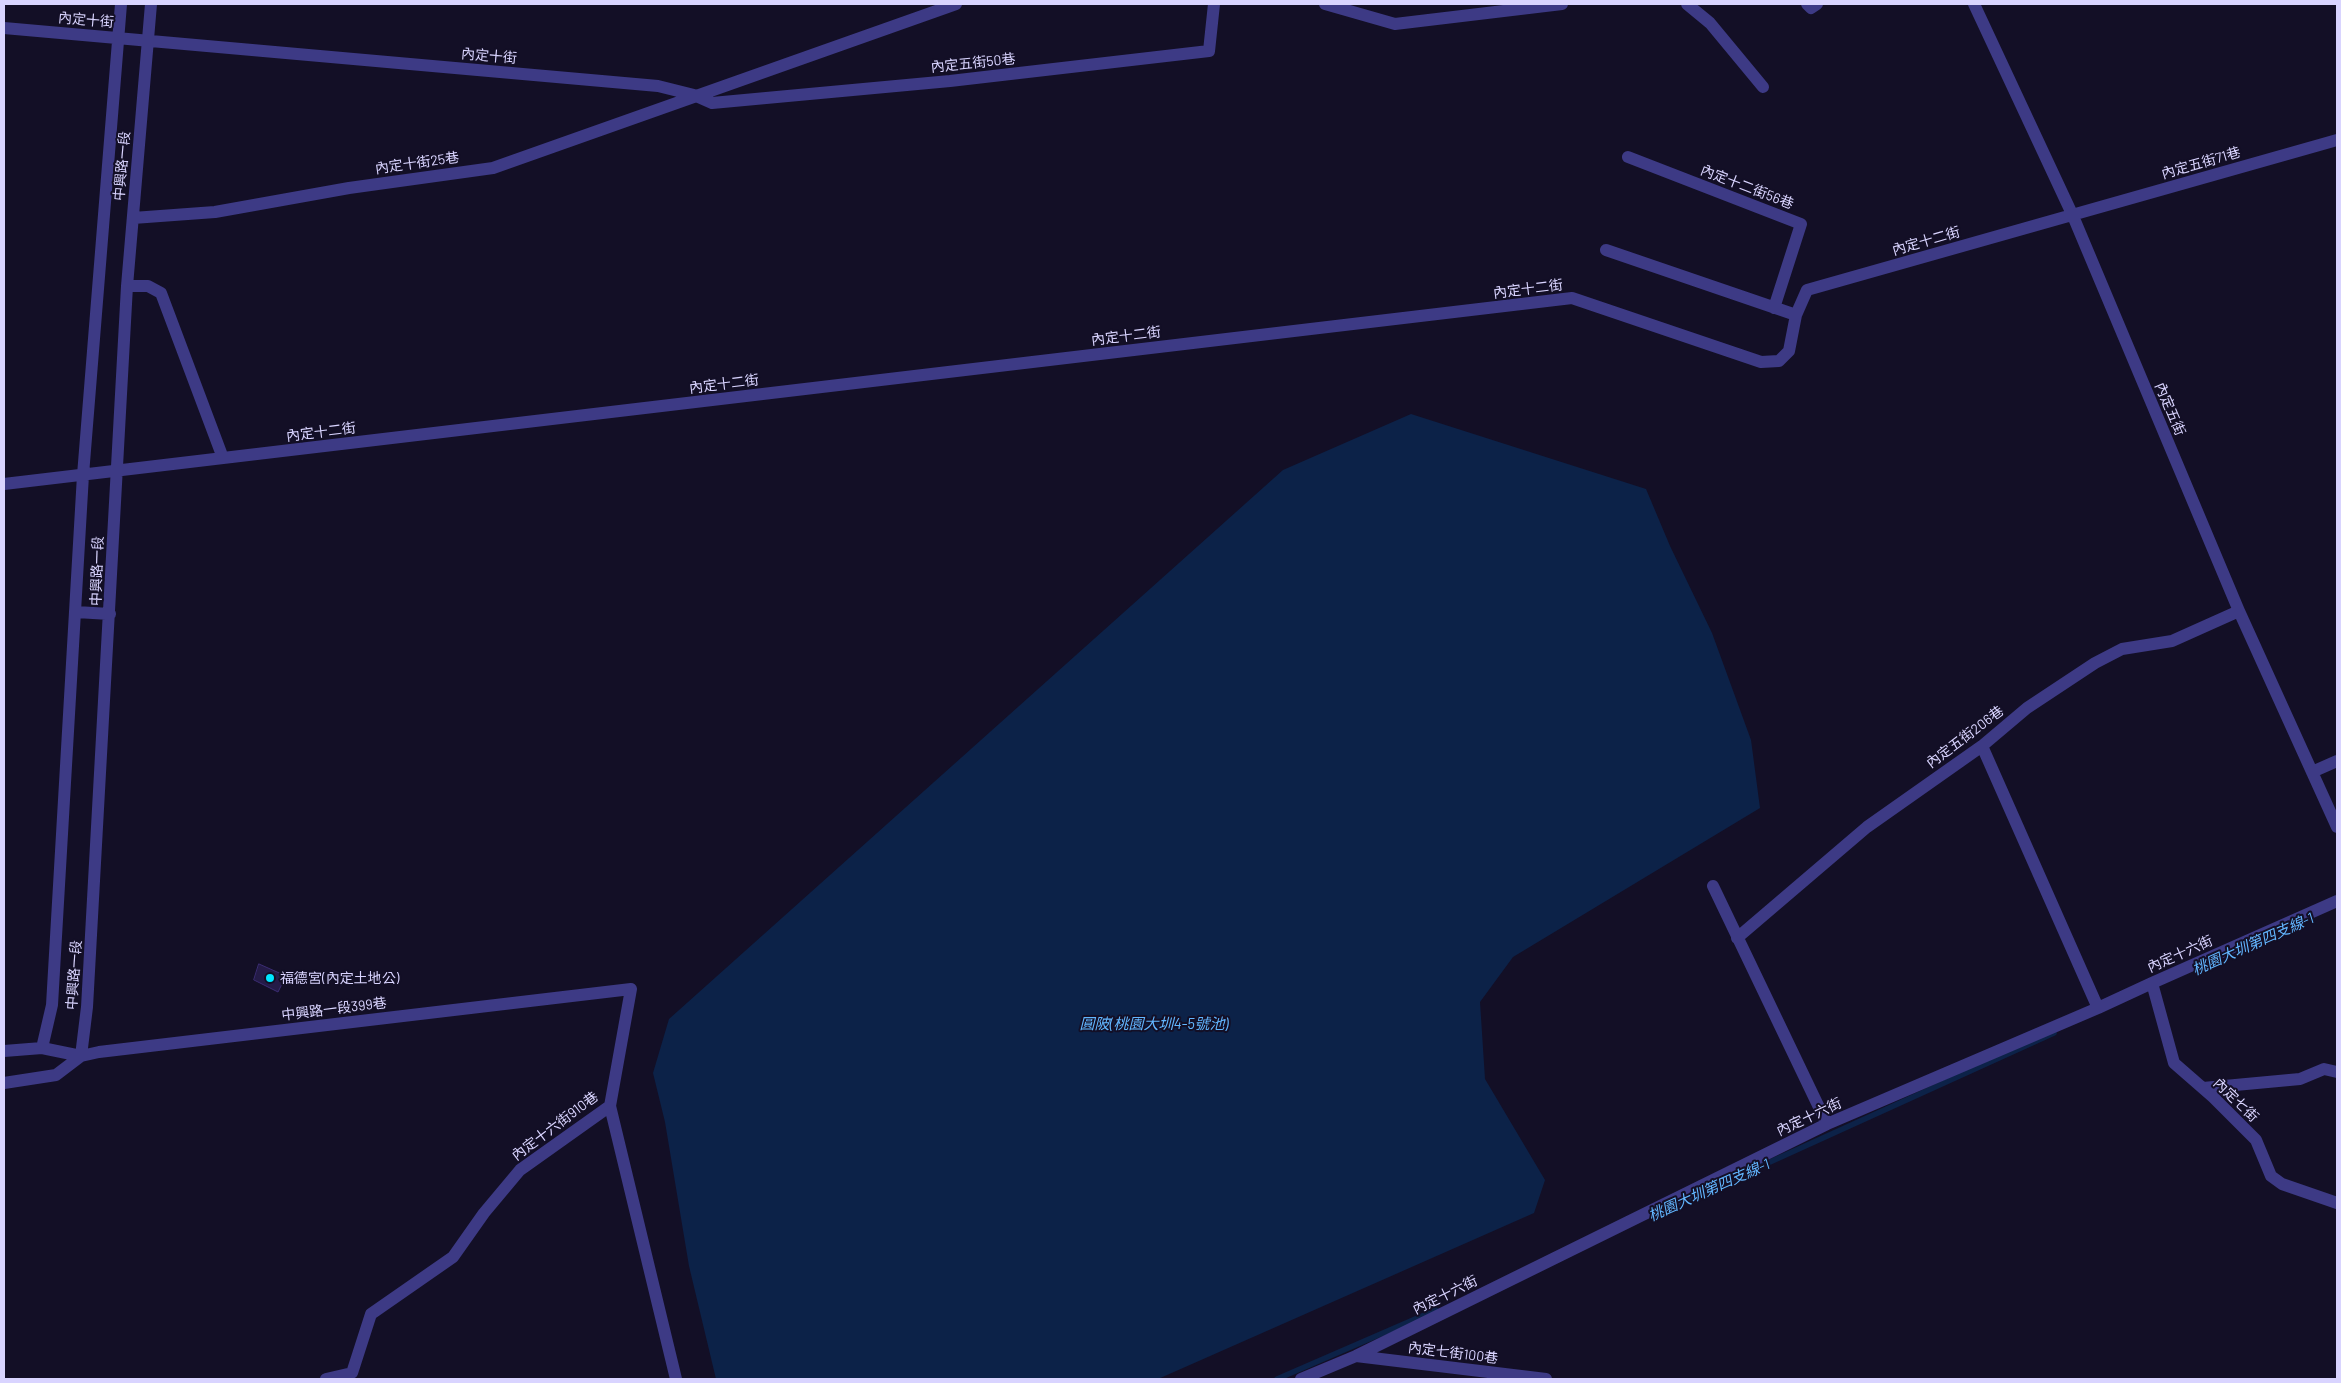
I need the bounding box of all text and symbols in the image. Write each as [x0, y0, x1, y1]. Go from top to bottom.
street label: 內定十街 [57, 9, 115, 31]
street label: 內定十街 [460, 45, 518, 67]
street label: 內定五街50巷 [930, 50, 1016, 76]
street label: 中興路一段 [111, 130, 133, 202]
street label: 內定五街71巷 [2159, 144, 2243, 182]
street label: 內定十街25巷 [374, 149, 460, 177]
street label: 內定十二街56巷 [1698, 162, 1796, 212]
street label: 內定十二街 [1890, 223, 1962, 259]
street label: 內定十二街 [1492, 276, 1564, 302]
street label: 內定十二街 [1090, 323, 1162, 349]
street label: 內定十二街 [688, 371, 760, 397]
street label: 內定五街 [2151, 380, 2189, 438]
street label: 內定十二街 [285, 419, 357, 445]
street label: 中興路一段 [87, 536, 107, 606]
street label: 內定五街206巷 [1923, 702, 2007, 772]
water label: 桃園大圳第四支線-1 [2190, 909, 2316, 979]
street label: 內定十六街 [2145, 932, 2215, 976]
street label: 中興路一段 [63, 939, 85, 1011]
place label: 福德宮(內定土地公) [280, 970, 399, 986]
marker: 福德宮(內定土地公) [264, 972, 276, 984]
street label: 中興路一段399巷 [280, 994, 388, 1024]
water label: 圓陂(桃園大圳4-5號池) [1080, 1015, 1228, 1033]
street label: 內定七街 [2210, 1075, 2262, 1125]
street label: 內定十六街910巷 [508, 1088, 602, 1164]
street label: 內定十六街 [1774, 1095, 1844, 1139]
water label: 桃園大圳第四支線-1 [1646, 1155, 1772, 1225]
street label: 內定十六街 [1410, 1272, 1480, 1318]
street label: 內定七街100巷 [1407, 1339, 1499, 1367]

